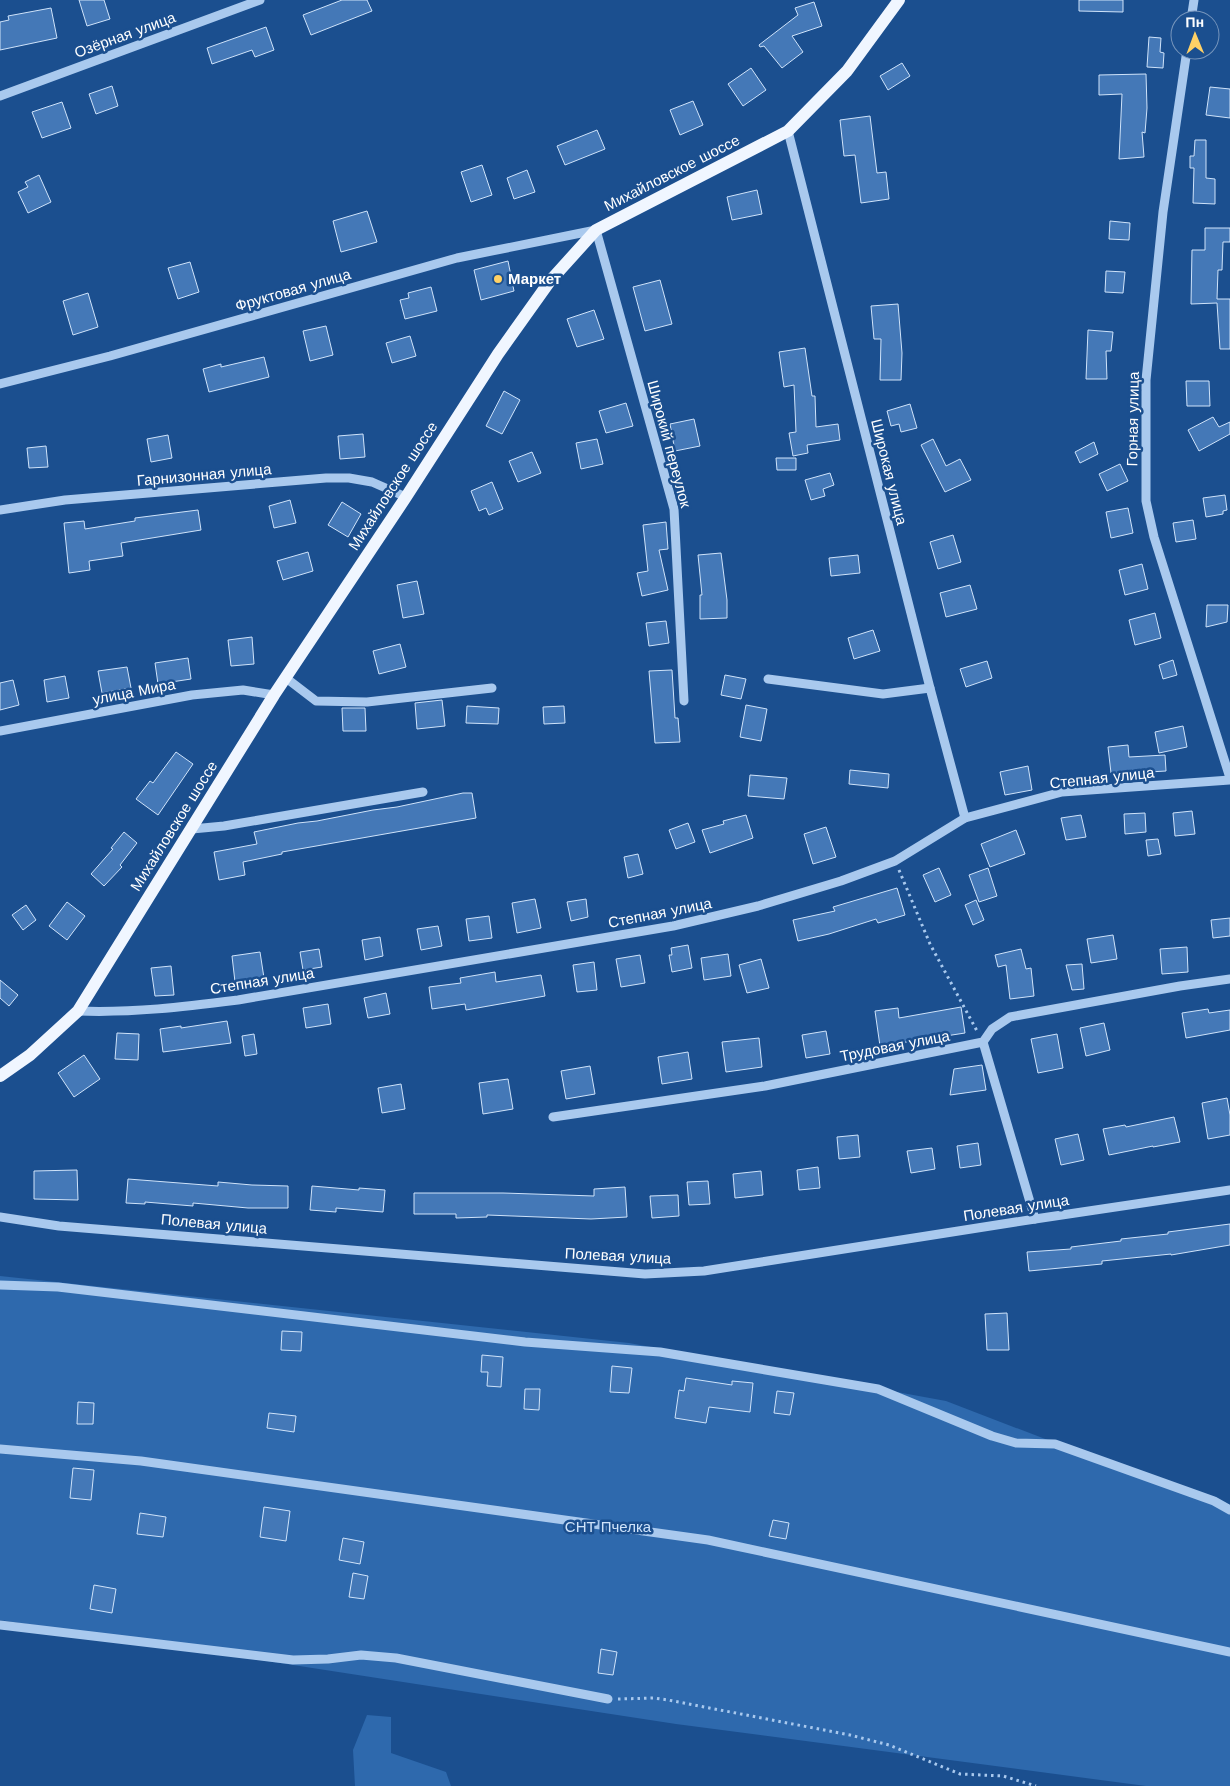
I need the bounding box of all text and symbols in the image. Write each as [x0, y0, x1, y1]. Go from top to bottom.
street label: Озёрная улица [72, 8, 179, 62]
north arrow [1170, 10, 1220, 60]
text: Пн [1185, 14, 1204, 30]
street label: Михайловское шоссе [601, 131, 743, 215]
street label: Фруктовая улица [233, 265, 354, 315]
place label: Маркет [508, 270, 561, 288]
marker: Маркет [492, 273, 504, 285]
street label: Горная улица [1123, 371, 1143, 467]
street label: Широкий переулок [643, 378, 695, 510]
street label: Широкая улица [867, 417, 911, 527]
street label: Михайловское шоссе [345, 418, 441, 554]
street label: Гарнизонная улица [136, 460, 273, 490]
street label: улица Мира [91, 675, 178, 709]
street label: Михайловское шоссе [127, 758, 221, 894]
street label: Степная улица [1049, 763, 1156, 792]
street label: Степная улица [607, 894, 714, 932]
street label: Степная улица [209, 964, 316, 998]
street label: Трудовая улица [839, 1026, 952, 1065]
street label: Полевая улица [962, 1191, 1071, 1225]
street label: Полевая улица [160, 1210, 268, 1238]
street label: Полевая улица [564, 1244, 672, 1268]
park label: СНТ Пчелка [565, 1518, 652, 1536]

